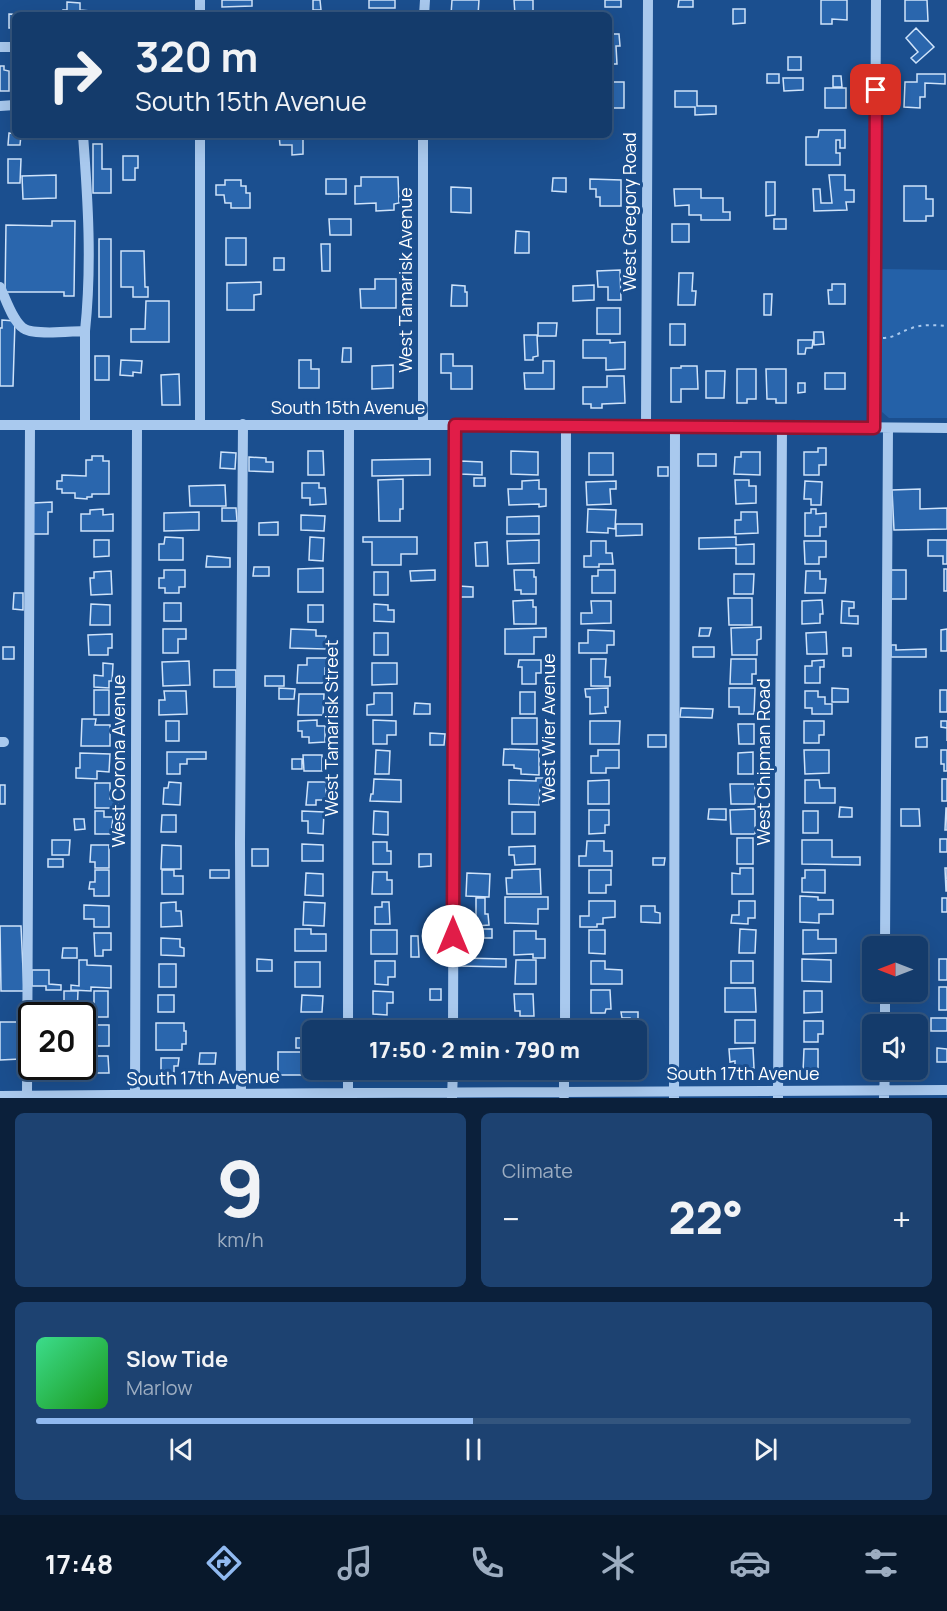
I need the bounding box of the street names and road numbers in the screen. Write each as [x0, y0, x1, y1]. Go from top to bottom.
street label: West Gregory Road [617, 132, 641, 292]
street label: West Tamarisk Avenue [393, 187, 417, 373]
street label: South 15th Avenue [271, 395, 425, 419]
street label: West Tamarisk Street [319, 640, 343, 816]
street label: West Wier Avenue [536, 653, 560, 803]
street label: West Corona Avenue [106, 675, 130, 847]
street label: West Chipman Road [751, 678, 775, 846]
street label: South 17th Avenue [666, 1061, 820, 1085]
street label: South 17th Avenue [126, 1064, 280, 1090]

